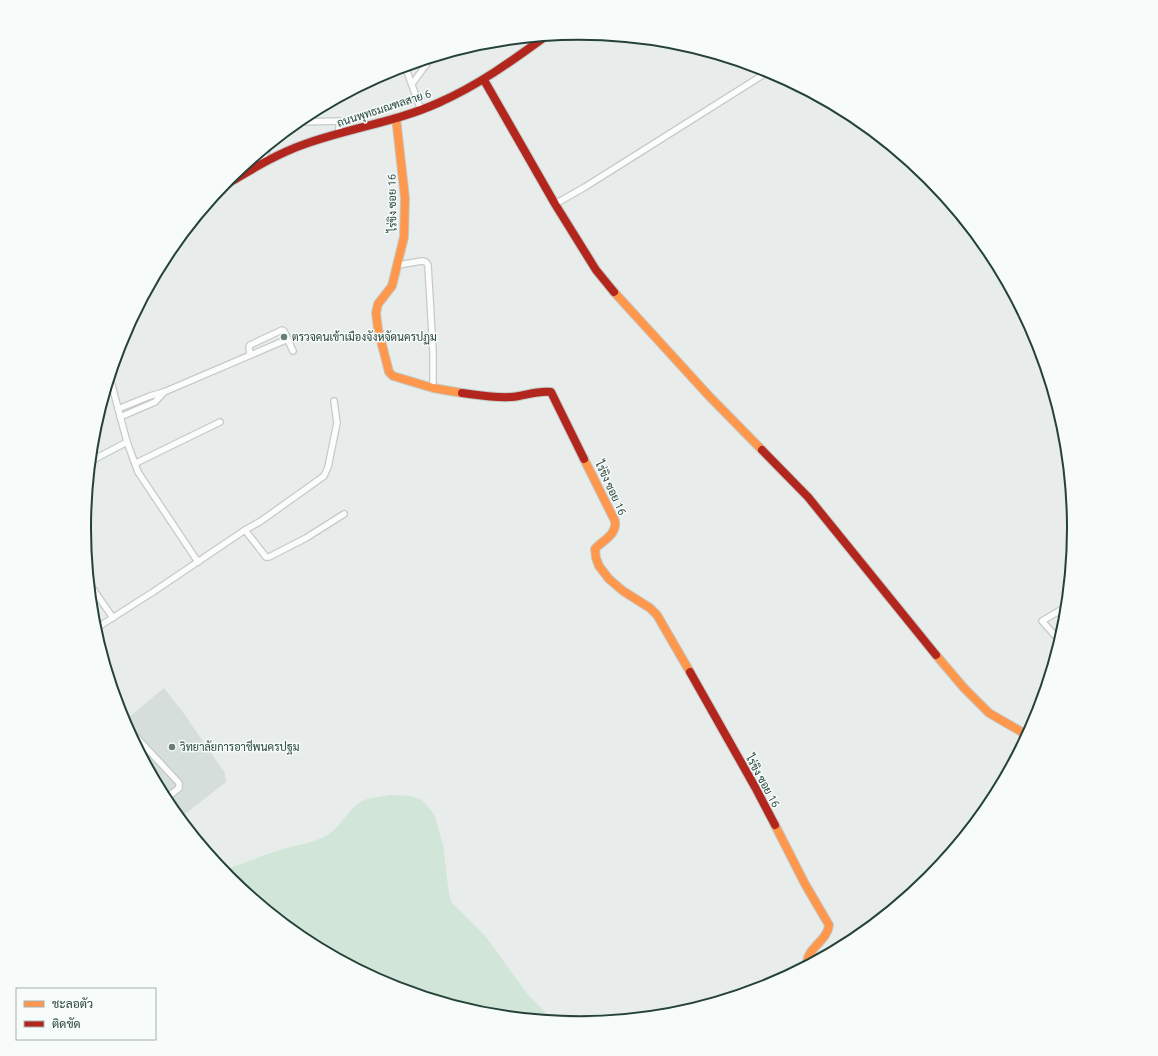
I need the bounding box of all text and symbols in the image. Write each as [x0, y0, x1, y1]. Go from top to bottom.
street label: ถนนพุทธมณฑลสาย 6 [335, 87, 434, 132]
street label: ไร่ขิง ซอย 16 [383, 174, 399, 233]
place label: ตรวจคนเข้าเมืองจังหจัดนครปฏม [292, 330, 437, 345]
marker: ตรวจคนเข้าเมืองจังหจัดนครปฏม [279, 332, 289, 342]
street label: ไร่ขิง ซอย 16 [593, 457, 631, 517]
place label: วิทยาลัยการอาชีพนครปฐม [180, 739, 299, 755]
marker: วิทยาลัยการอาชีพนครปฐม [167, 742, 177, 752]
street label: ไร่ขิง ซอย 16 [743, 751, 784, 809]
legend [16, 988, 156, 1040]
text: ชะลอตัว [52, 997, 93, 1010]
text: ติดขัด [52, 1017, 81, 1030]

